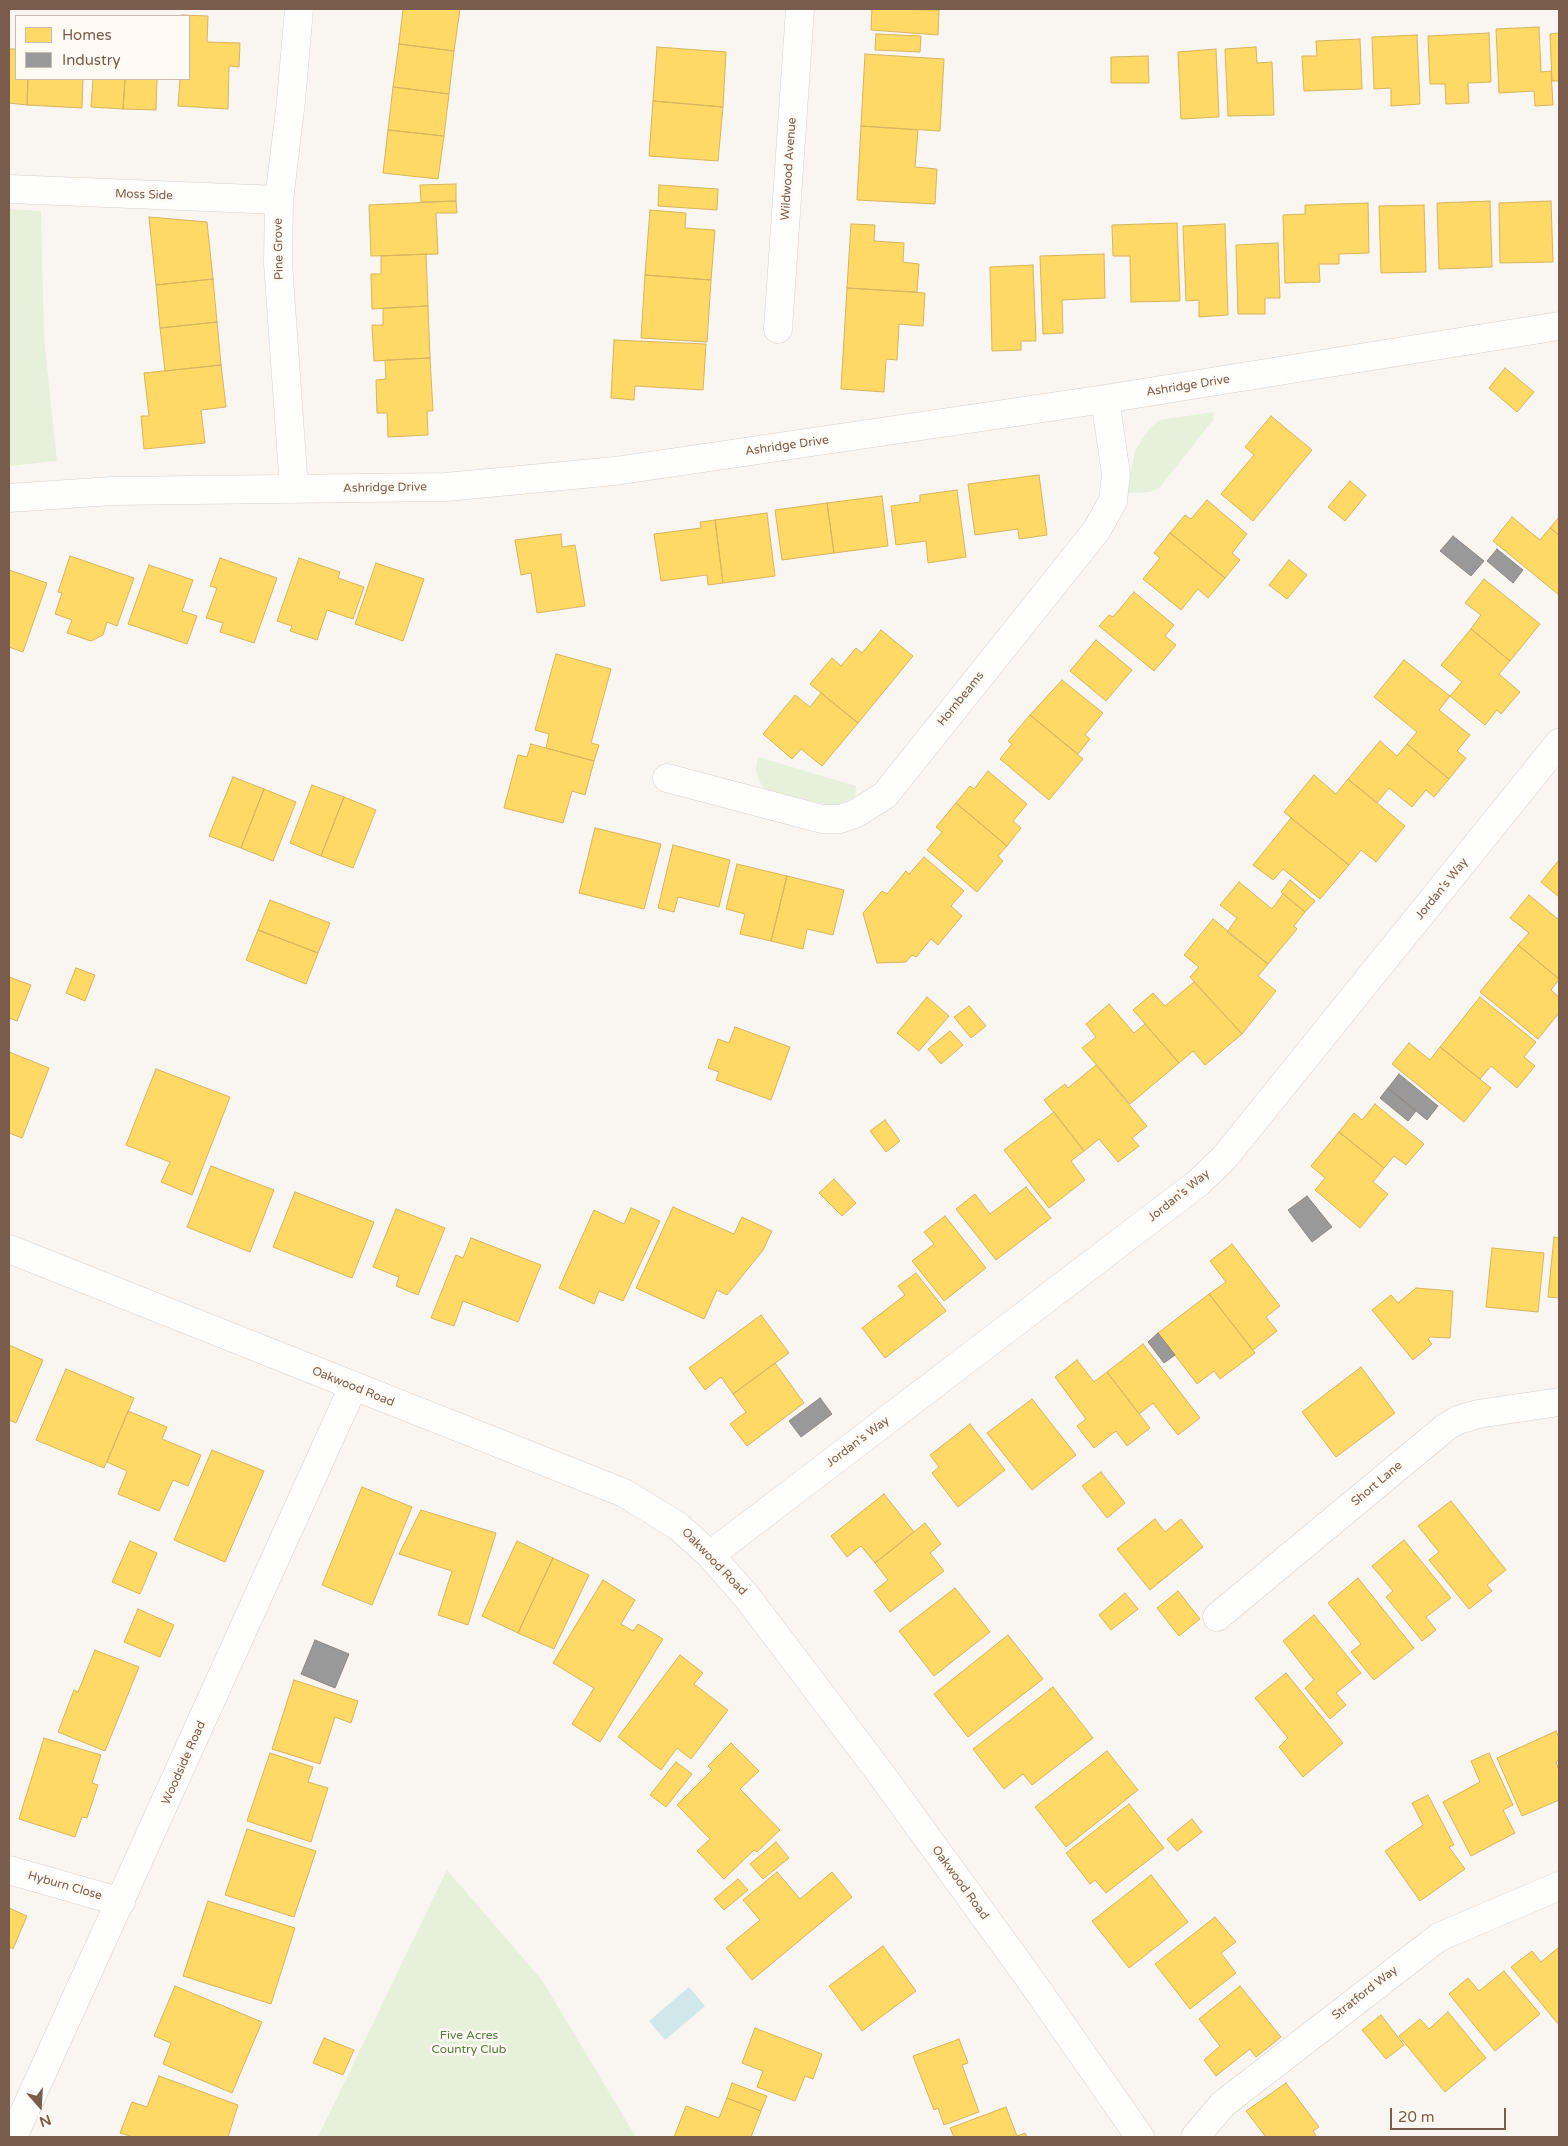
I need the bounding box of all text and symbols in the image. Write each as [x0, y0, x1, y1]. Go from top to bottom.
legend [15, 15, 190, 80]
text: Homes [62, 26, 112, 44]
text: Industry [62, 51, 121, 69]
street label: Wildwood Avenue [778, 117, 800, 221]
street label: Moss Side [115, 187, 173, 203]
street label: Pine Grove [271, 218, 287, 280]
street label: Ashridge Drive [1145, 372, 1231, 400]
street label: Ashridge Drive [744, 433, 830, 459]
street label: Ashridge Drive [343, 480, 427, 496]
street label: Hornbeams [935, 669, 987, 729]
street label: Jordan's Way [1413, 855, 1471, 923]
street label: Jordan's Way [1145, 1167, 1213, 1225]
street label: Oakwood Road [310, 1364, 396, 1410]
street label: Jordan's Way [824, 1414, 892, 1470]
street label: Short Lane [1349, 1459, 1405, 1509]
street label: Oakwood Road [678, 1525, 750, 1599]
street label: Woodside Road [159, 1719, 209, 1807]
street label: Oakwood Road [928, 1843, 992, 1923]
street label: Hyburn Close [26, 1869, 104, 1903]
street label: Stratford Way [1329, 1963, 1401, 2023]
park label: Five Acres Country Club [432, 2029, 506, 2057]
north arrow [15, 2081, 65, 2131]
scale bar [1393, 2098, 1509, 2130]
text: 20 m [1398, 2108, 1435, 2126]
text: N [37, 2111, 53, 2131]

